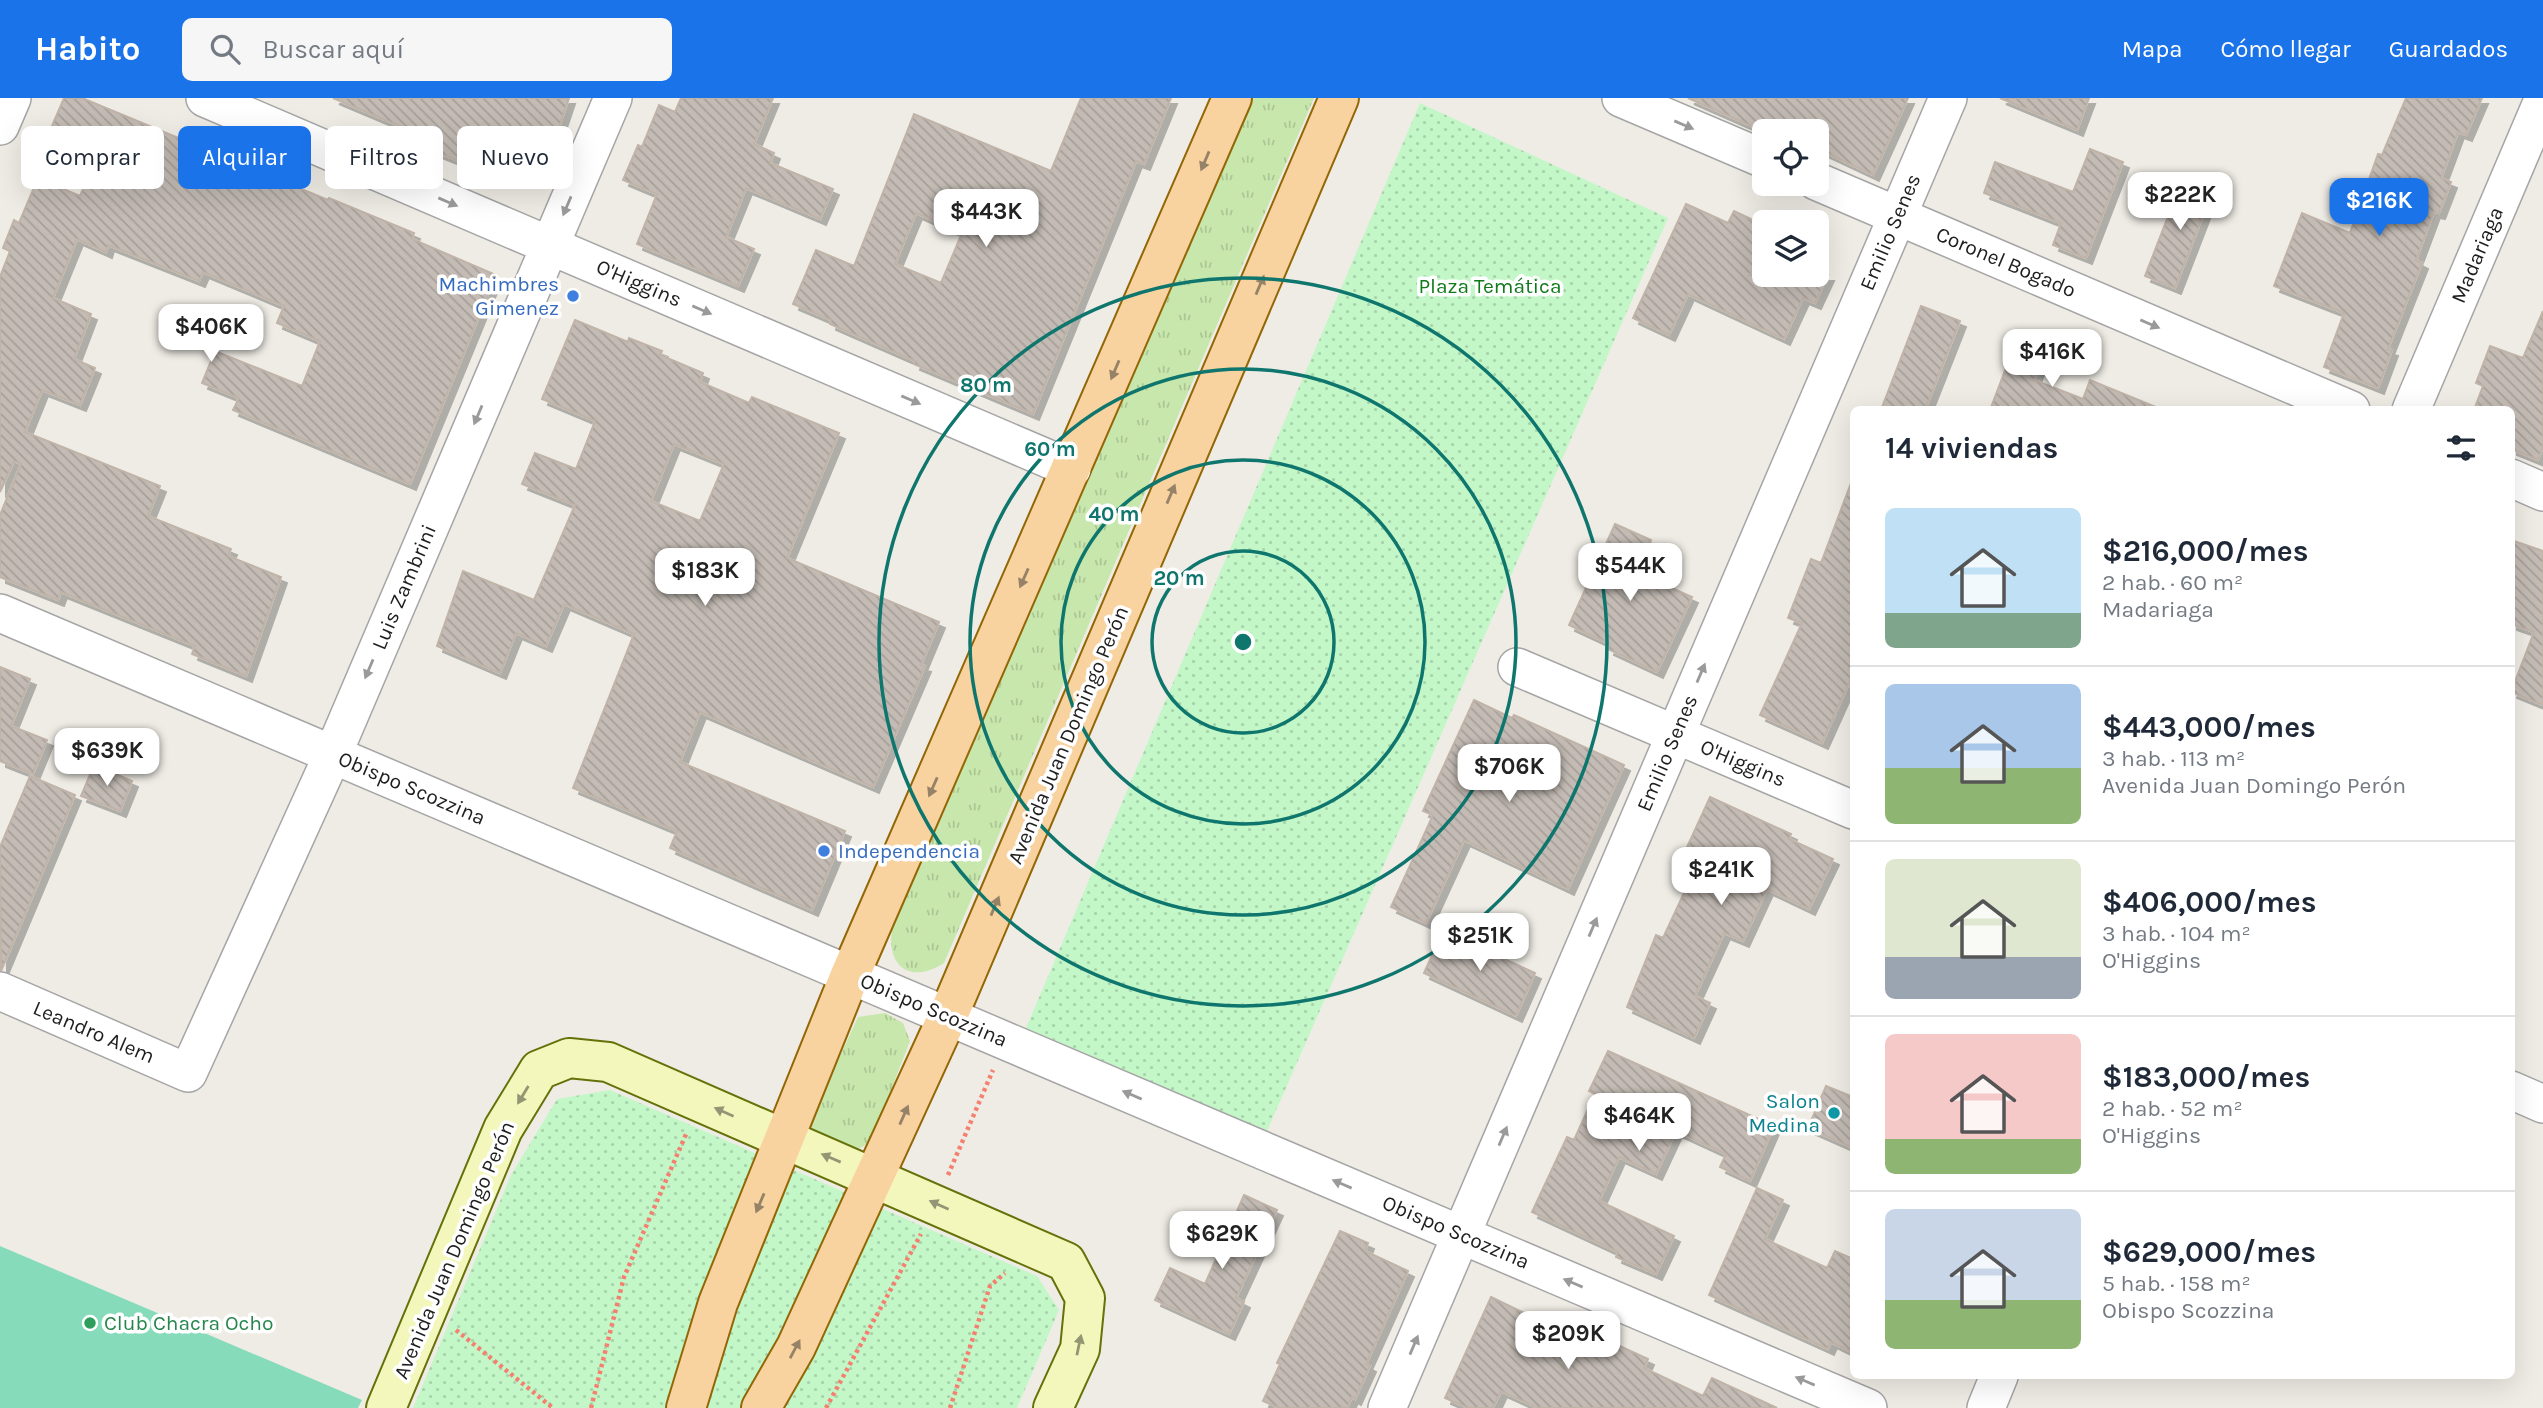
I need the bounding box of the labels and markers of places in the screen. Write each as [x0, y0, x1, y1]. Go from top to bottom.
pin: $222K [2131, 172, 2229, 232]
pin: $216K [2330, 178, 2428, 238]
pin: $443K [937, 190, 1035, 249]
place label: Machimbres Gimenez [438, 272, 559, 320]
marker: Machimbres Gimenez [565, 288, 581, 304]
pin: $406K [162, 304, 260, 364]
pin: $416K [2003, 330, 2101, 389]
pin: $544K [1581, 544, 1679, 603]
pin: $183K [656, 548, 754, 608]
centre of rings [1231, 630, 1255, 654]
pin: $639K [58, 728, 156, 788]
pin: $706K [1460, 744, 1558, 804]
place label: Independencia [838, 839, 980, 863]
marker: Independencia [816, 843, 832, 859]
pin: $241K [1672, 848, 1770, 907]
pin: $251K [1431, 914, 1529, 973]
place label: Salon Medina [1748, 1089, 1820, 1137]
pin: $464K [1590, 1094, 1688, 1153]
marker: Salon Medina [1826, 1105, 1842, 1121]
pin: $629K [1173, 1212, 1271, 1271]
place label: Club Chacra Ocho [104, 1311, 274, 1335]
pin: $209K [1519, 1312, 1617, 1371]
marker: Club Chacra Ocho [82, 1315, 98, 1331]

